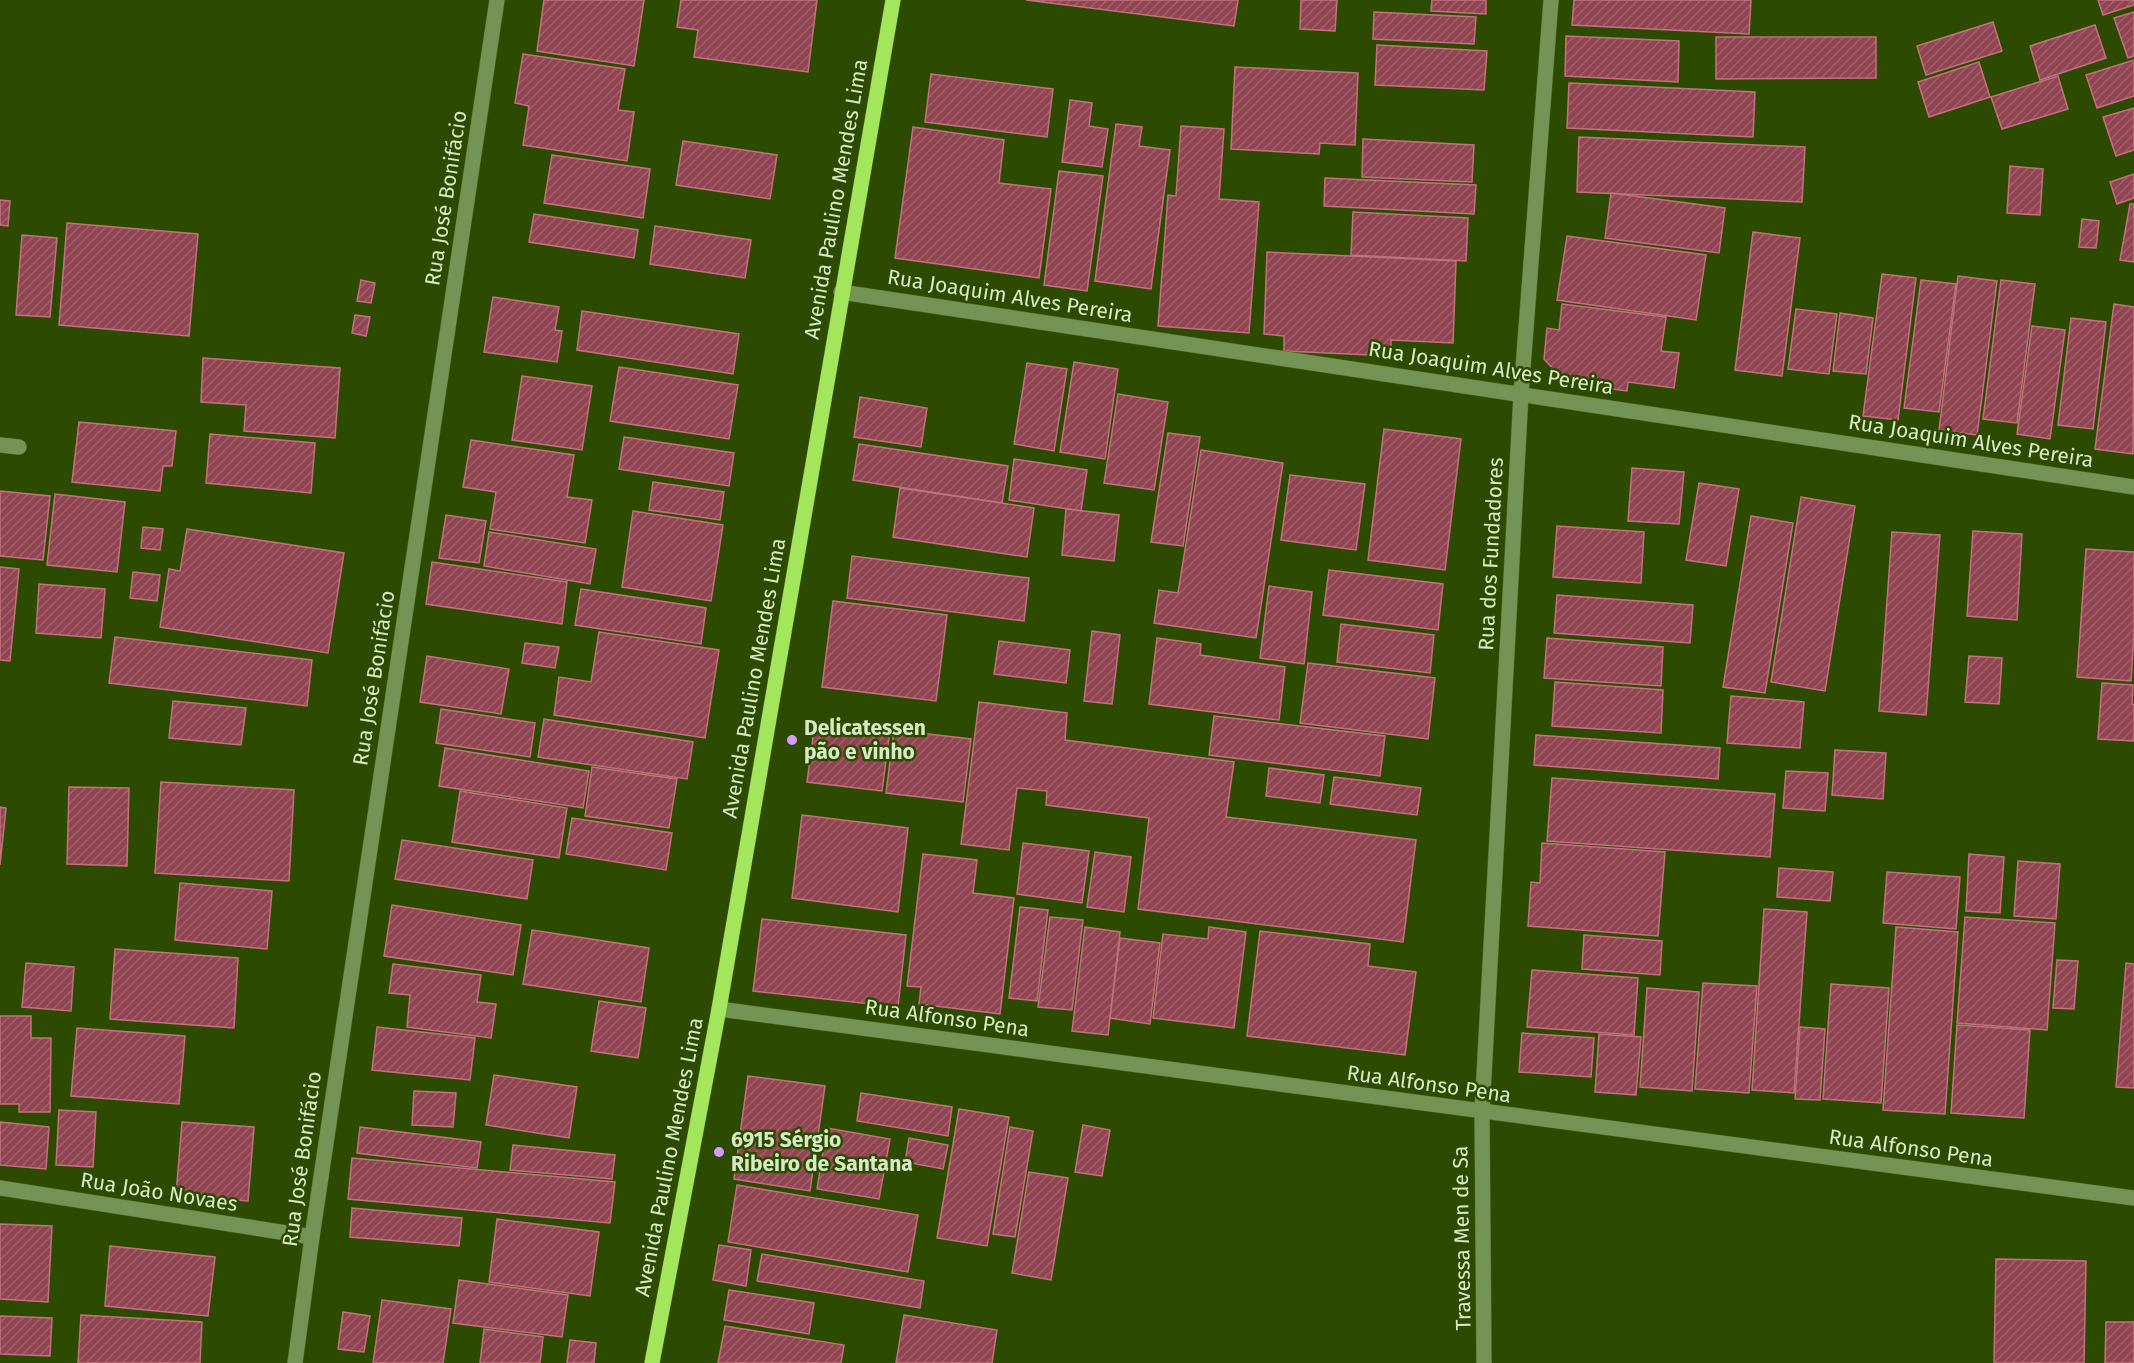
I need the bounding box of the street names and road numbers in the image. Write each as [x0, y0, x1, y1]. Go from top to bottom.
street label: Avenida Paulino Mendes Lima [799, 57, 873, 341]
street label: Rua José Bonifácio [419, 109, 473, 287]
street label: Rua Joaquim Alves Pereira [886, 264, 1134, 328]
street label: Rua Joaquim Alves Pereira [1367, 336, 1615, 400]
street label: Rua Joaquim Alves Pereira [1847, 409, 2095, 473]
street label: Rua dos Fundadores [1473, 456, 1509, 651]
street label: Avenida Paulino Mendes Lima [717, 536, 791, 820]
street label: Rua José Bonifácio [347, 589, 401, 767]
street label: Rua Alfonso Pena [863, 994, 1031, 1042]
street label: Avenida Paulino Mendes Lima [629, 1015, 709, 1299]
street label: Rua Alfonso Pena [1345, 1060, 1513, 1108]
street label: Rua José Bonifácio [277, 1070, 327, 1248]
street label: Rua Alfonso Pena [1827, 1124, 1995, 1172]
street label: Travessa Men de Sa [1447, 1145, 1477, 1331]
street label: Rua João Novaes [79, 1167, 240, 1217]

